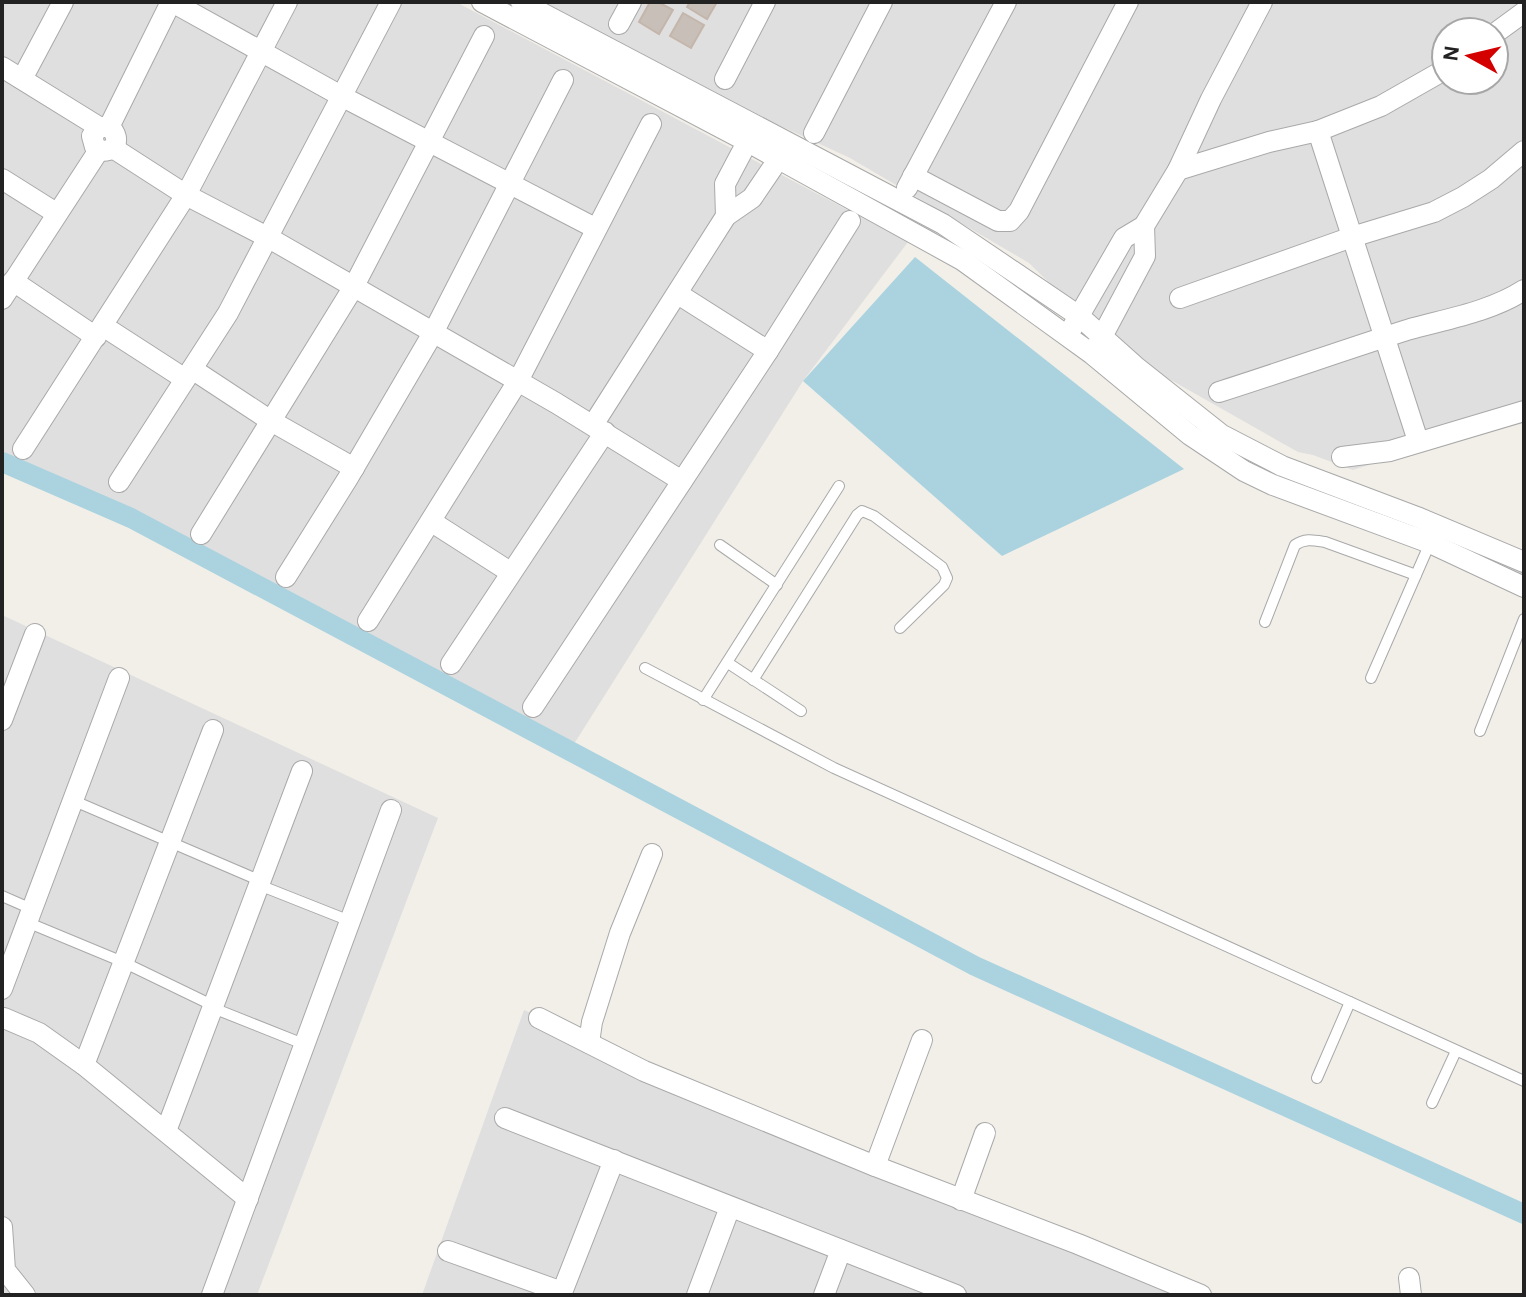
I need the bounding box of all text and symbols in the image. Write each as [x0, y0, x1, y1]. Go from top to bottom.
north arrow [1430, 16, 1510, 96]
text: N [1439, 44, 1463, 62]

